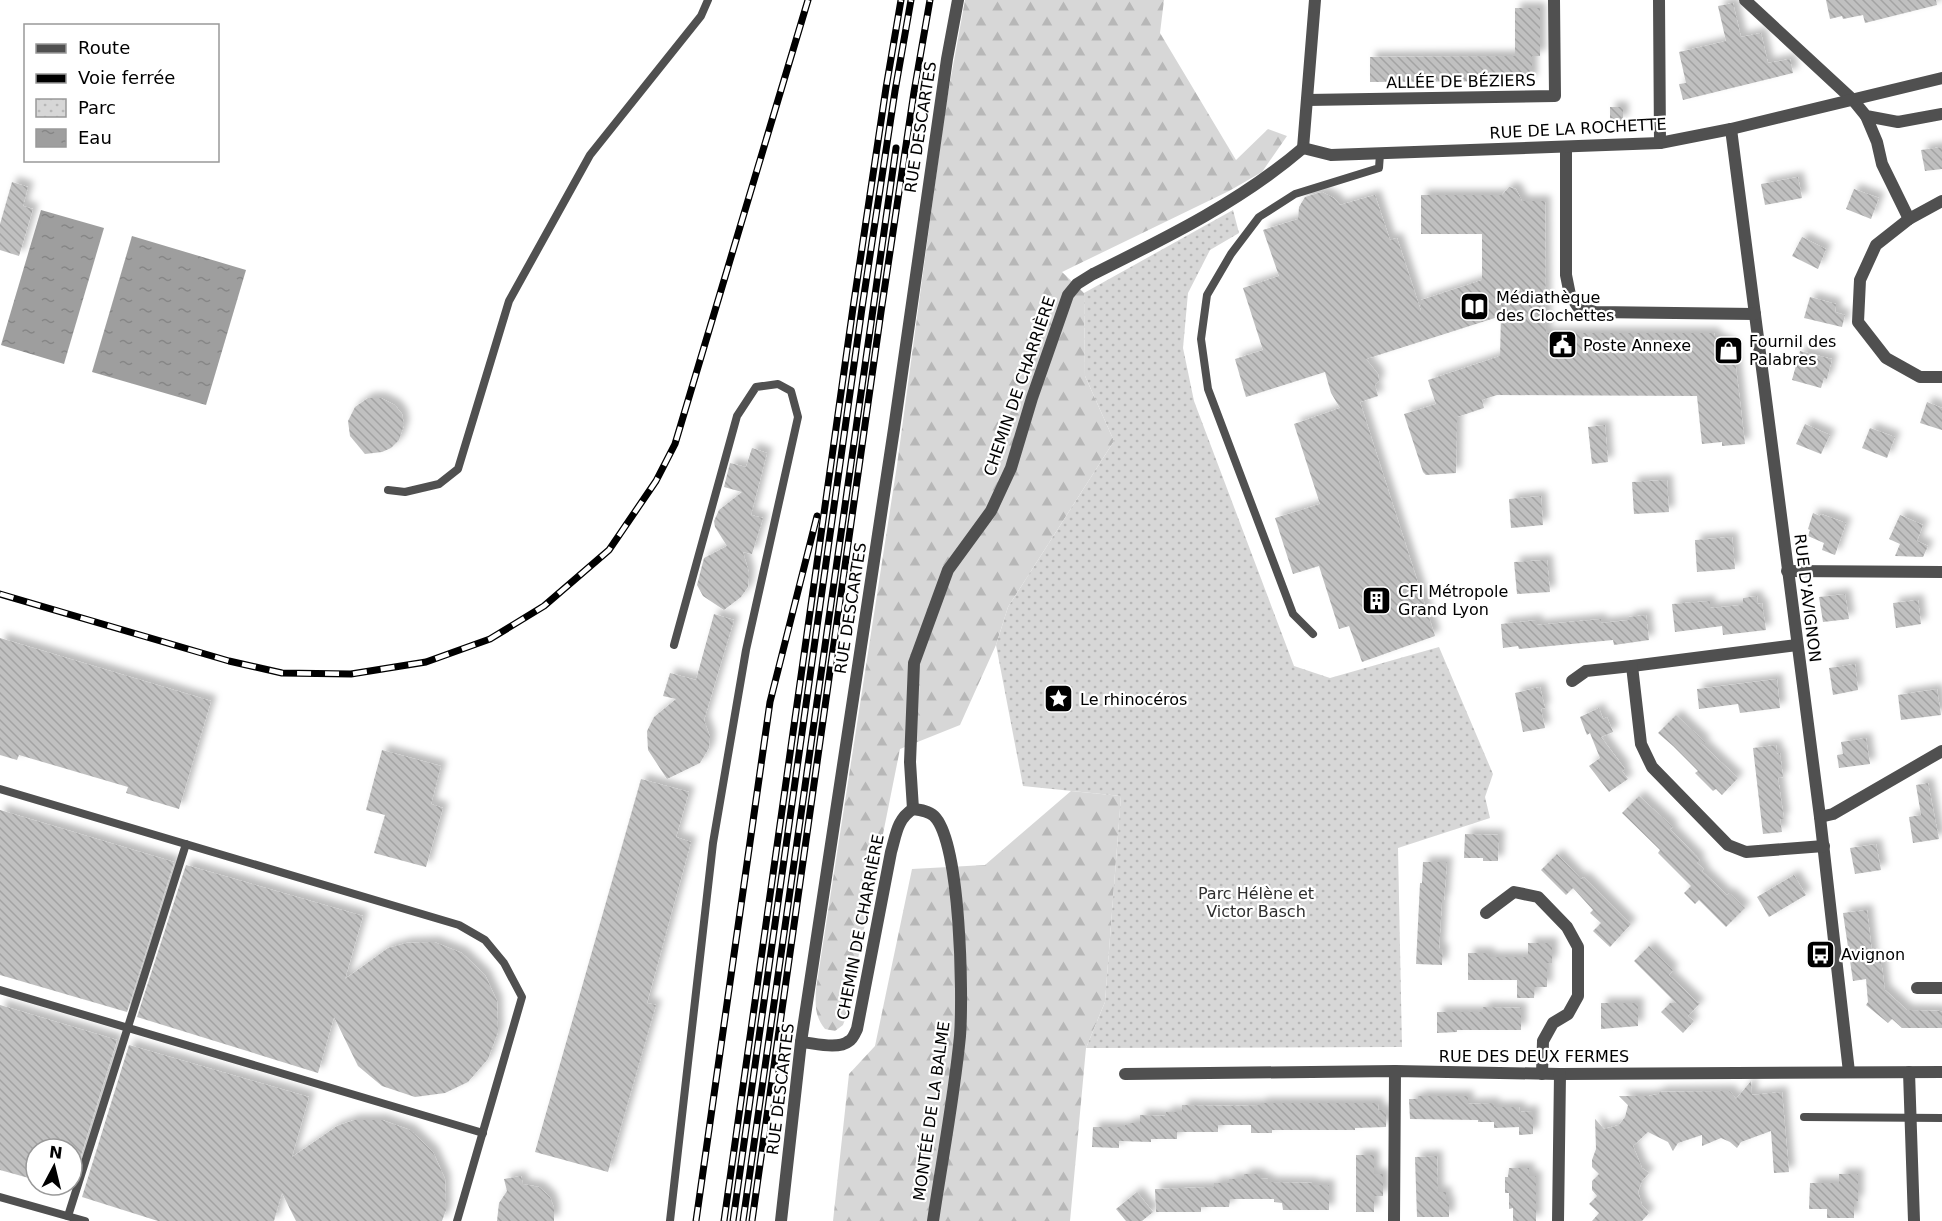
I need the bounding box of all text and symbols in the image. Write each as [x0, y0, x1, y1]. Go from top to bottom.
legend [24, 24, 219, 162]
text: Route [78, 37, 130, 58]
street label: RUE DESCARTES [901, 60, 940, 194]
text: Voie ferrée [78, 67, 175, 88]
street label: ALLÉE DE BÉZIERS [1386, 71, 1536, 92]
text: Parc [78, 97, 116, 118]
street label: RUE DE LA ROCHETTE [1489, 114, 1667, 143]
text: Eau [78, 127, 112, 148]
place label: Médiathèque des Clochettes [1496, 288, 1614, 325]
library icon: Médiathèque des Clochettes [1459, 290, 1491, 322]
street label: CHEMIN DE CHARRIÈRE [980, 294, 1059, 479]
public building icon: Poste Annexe [1546, 329, 1578, 361]
place label: Fournil des Palabres [1749, 332, 1836, 369]
shop icon: Fournil des Palabres [1712, 334, 1744, 366]
place label: Poste Annexe [1583, 336, 1691, 355]
street label: RUE D'AVIGNON [1790, 533, 1825, 663]
street label: RUE DESCARTES [831, 541, 870, 675]
place label: CFI Métropole Grand Lyon [1398, 582, 1508, 619]
building icon: CFI Métropole Grand Lyon [1361, 584, 1393, 616]
place icon: Le rhinocéros [1043, 683, 1075, 715]
place label: Le rhinocéros [1080, 690, 1187, 709]
street label: CHEMIN DE CHARRIÈRE [833, 833, 888, 1022]
park label: Parc Hélène et Victor Basch [1198, 884, 1314, 921]
bus stop icon: Avignon [1804, 938, 1836, 970]
place label: Avignon [1841, 945, 1905, 964]
street label: MONTÉE DE LA BALME [909, 1020, 954, 1202]
street label: RUE DESCARTES [763, 1022, 798, 1156]
street label: RUE DES DEUX FERMES [1439, 1047, 1629, 1066]
north arrow [24, 1137, 84, 1197]
text: N [48, 1142, 64, 1163]

